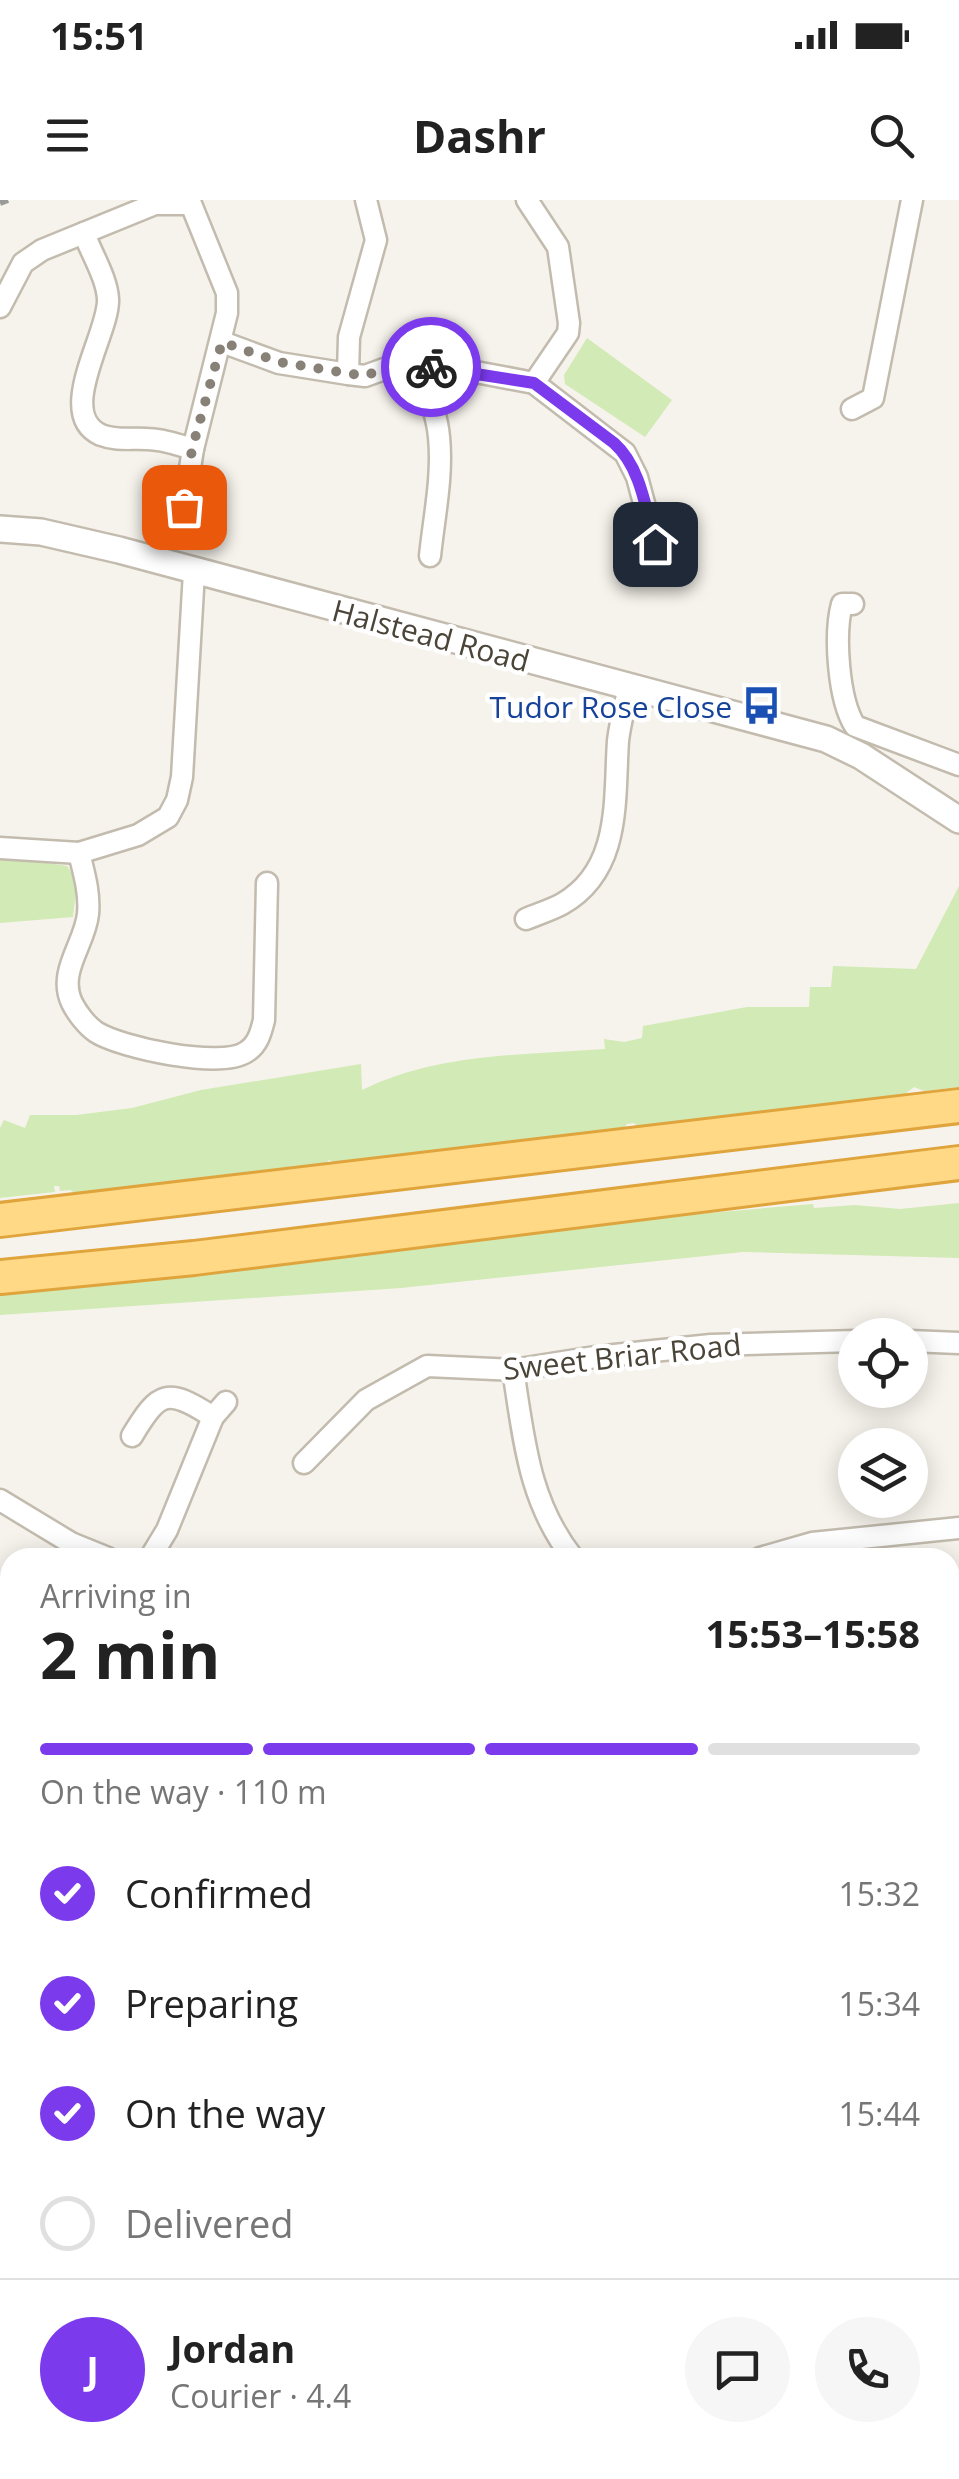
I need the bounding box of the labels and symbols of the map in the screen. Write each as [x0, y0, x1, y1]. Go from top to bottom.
courier [381, 317, 481, 417]
pin [142, 465, 227, 550]
pin [613, 502, 698, 587]
street label: Halstead Road [328, 589, 534, 681]
bus stop icon: Tudor Rose Close [741, 685, 783, 727]
place label: Tudor Rose Close [489, 686, 732, 727]
street label: Sweet Briar Road [501, 1323, 743, 1389]

